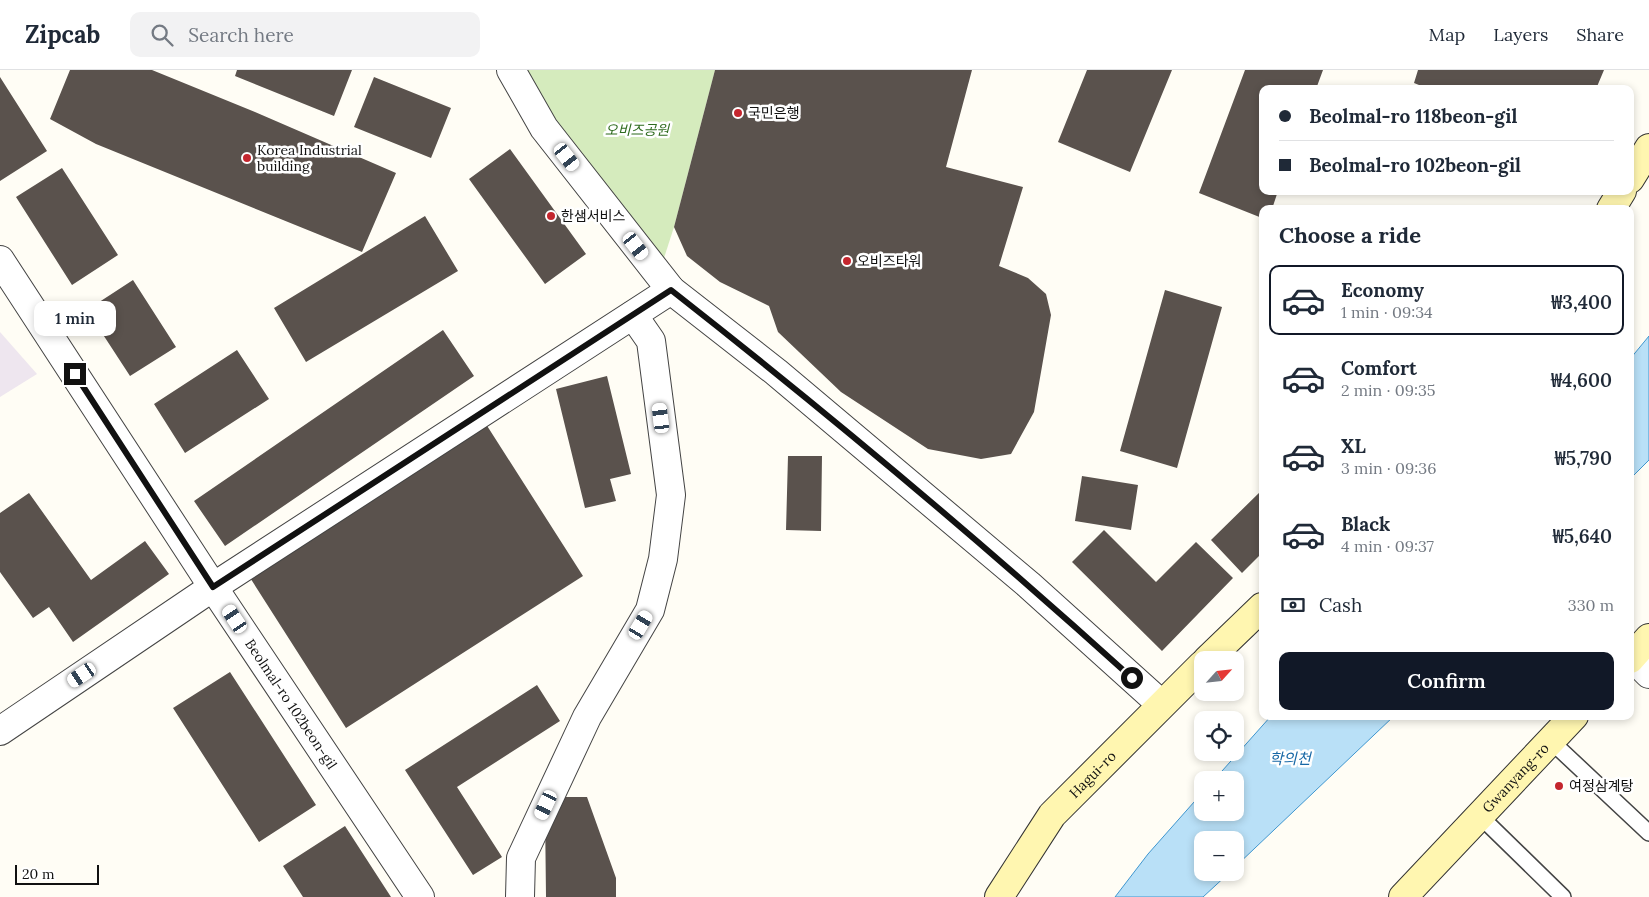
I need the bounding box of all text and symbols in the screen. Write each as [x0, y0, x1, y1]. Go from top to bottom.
search box [130, 12, 480, 57]
text: Zipcab [25, 19, 100, 50]
icon: search [148, 21, 176, 49]
text: Search here [188, 23, 294, 47]
text: Map [1429, 23, 1465, 46]
text: Layers [1493, 23, 1548, 46]
text: Share [1576, 23, 1624, 46]
place label: 국민은행 [748, 104, 800, 122]
text: Beolmal-ro 118beon-gil [1309, 104, 1517, 128]
marker: 국민은행 [732, 107, 744, 119]
park label: 오비즈공원 [605, 121, 670, 139]
place label: Korea Industrial building [257, 141, 362, 175]
car [551, 141, 582, 173]
marker: Korea Industrial building [241, 152, 253, 164]
text: Beolmal-ro 102beon-gil [1309, 153, 1521, 177]
place label: 한샘서비스 [561, 207, 626, 225]
marker: 한샘서비스 [545, 210, 557, 222]
text: Choose a ride [1279, 221, 1421, 249]
car [620, 230, 651, 262]
place label: 오비즈타워 [857, 252, 921, 270]
marker: 오비즈타워 [841, 255, 853, 267]
icon: car [1281, 278, 1326, 323]
text: Economy [1341, 278, 1424, 302]
text: ₩3,400 [1551, 290, 1612, 314]
callout: 1 min [34, 302, 116, 336]
text: 1 min · 09:34 [1341, 302, 1433, 322]
text: 1 min [55, 308, 95, 328]
icon: car [1281, 356, 1326, 401]
text: Comfort [1341, 356, 1417, 380]
route end [64, 363, 86, 385]
text: ₩4,600 [1551, 368, 1612, 392]
text: 2 min · 09:35 [1341, 380, 1436, 400]
car [651, 402, 670, 434]
icon: car [1281, 434, 1326, 479]
text: XL [1341, 434, 1366, 458]
text: ₩5,790 [1555, 446, 1612, 470]
text: 3 min · 09:36 [1341, 458, 1436, 478]
icon: car [1281, 512, 1326, 557]
text: Black [1341, 512, 1390, 536]
text: ₩5,640 [1553, 524, 1612, 548]
text: 4 min · 09:37 [1341, 536, 1434, 556]
icon: cash [1279, 591, 1307, 619]
text: Cash [1319, 593, 1362, 617]
text: 330 m [1568, 595, 1614, 615]
car [220, 602, 249, 636]
car [626, 608, 655, 642]
street label: Beolmal-ro 102beon-gil [241, 635, 341, 773]
north arrow [1194, 651, 1244, 701]
map controls [1194, 651, 1244, 881]
button: Confirm [1279, 652, 1614, 710]
car [65, 660, 98, 690]
route start [1121, 667, 1143, 689]
button: locate [1194, 711, 1244, 761]
street label: Gwanyang-ro [1478, 739, 1553, 816]
street label: Hagui-ro [1065, 747, 1120, 802]
water label: 학의천 [1269, 749, 1313, 768]
button: + [1194, 771, 1244, 821]
place label: 여정삼계탕 [1569, 777, 1634, 795]
marker: 여정삼계탕 [1553, 780, 1565, 792]
car [532, 788, 559, 822]
button: − [1194, 831, 1244, 881]
scale bar [15, 862, 99, 885]
text: 20 m [22, 865, 54, 883]

